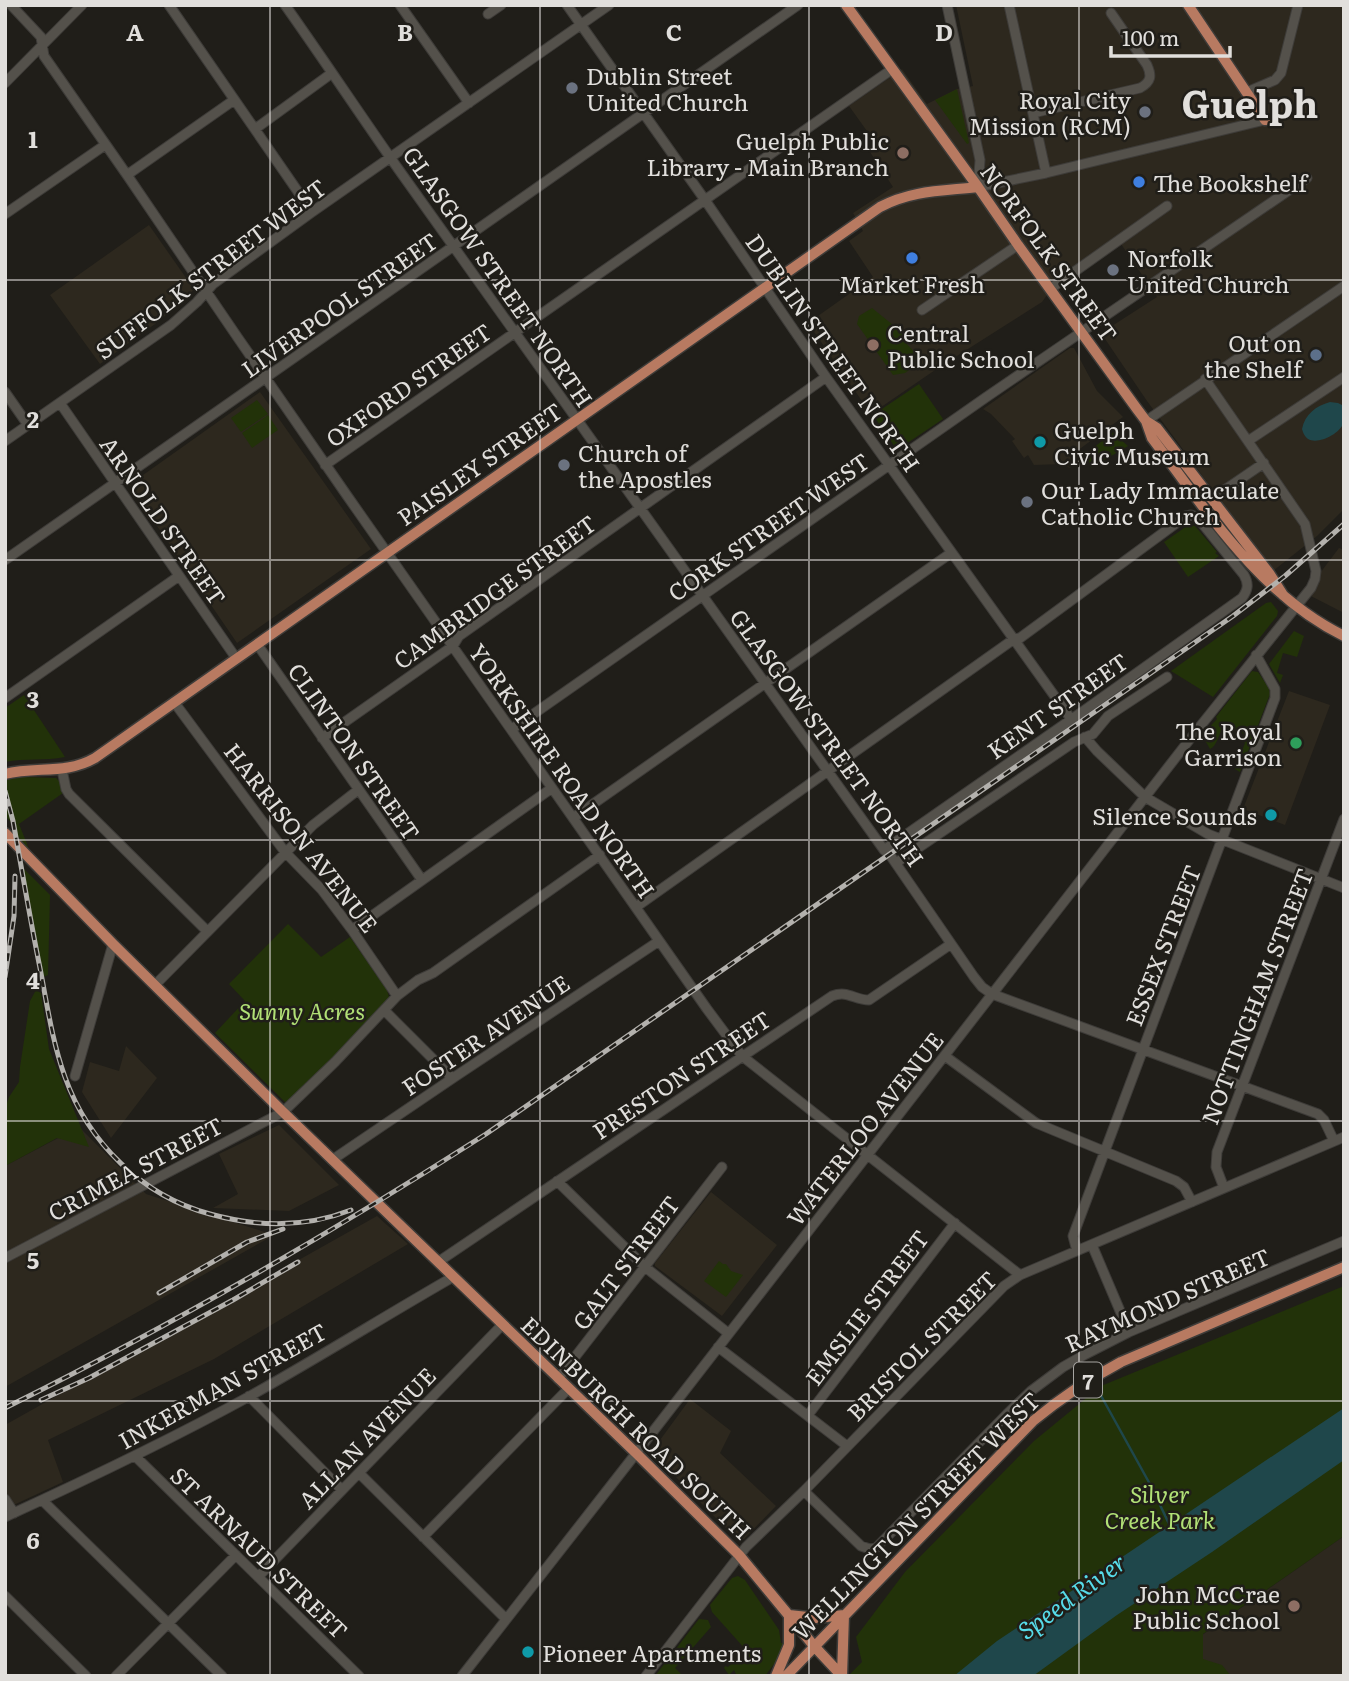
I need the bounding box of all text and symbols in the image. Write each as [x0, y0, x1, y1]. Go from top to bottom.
text: A [126, 14, 144, 48]
text: B [397, 14, 413, 48]
text: C [666, 14, 682, 48]
text: D [935, 14, 953, 48]
scale bar [1111, 14, 1230, 58]
text: 100 m [1122, 21, 1179, 52]
place label: Dublin Street United Church [586, 58, 748, 118]
district label: Guelph [1182, 74, 1318, 129]
marker: Dublin Street United Church [564, 80, 580, 96]
place label: Royal City Mission (RCM) [969, 82, 1132, 142]
marker: Royal City Mission (RCM) [1137, 104, 1153, 120]
text: 1 [28, 121, 38, 155]
place label: Guelph Public Library - Main Branch [647, 123, 889, 183]
street label: GLASGOW STREET NORTH [396, 139, 602, 413]
marker: Guelph Public Library - Main Branch [895, 145, 911, 161]
street label: NORFOLK STREET [973, 156, 1127, 348]
place label: The Bookshelf [1153, 165, 1309, 199]
street label: SUFFOLK STREET WEST [87, 170, 333, 366]
marker: The Bookshelf [1131, 174, 1147, 190]
street label: LIVERPOOL STREET [234, 223, 444, 385]
street label: DUBLIN STREET NORTH [739, 226, 929, 478]
place label: Norfolk United Church [1127, 240, 1289, 300]
marker: Market Fresh [904, 250, 920, 266]
marker: Norfolk United Church [1105, 262, 1121, 278]
place label: Market Fresh [839, 266, 985, 300]
street label: OXFORD STREET [318, 314, 498, 454]
place label: Central Public School [887, 315, 1035, 375]
place label: Out on the Shelf [1204, 325, 1304, 385]
marker: Central Public School [865, 337, 881, 353]
marker: Out on the Shelf [1308, 347, 1324, 363]
street label: PAISLEY STREET [389, 393, 569, 533]
text: 2 [27, 401, 39, 435]
place label: Guelph Civic Museum [1054, 412, 1210, 472]
street label: ARNOLD STREET [93, 429, 235, 611]
marker: Guelph Civic Museum [1032, 434, 1048, 450]
place label: Church of the Apostles [578, 435, 712, 495]
street label: CORK STREET WEST [660, 443, 876, 608]
marker: Church of the Apostles [556, 457, 572, 473]
place label: Our Lady Immaculate Catholic Church [1041, 472, 1279, 532]
marker: Our Lady Immaculate Catholic Church [1019, 494, 1035, 510]
street label: CAMBRIDGE STREET [386, 506, 603, 676]
street label: GLASGOW STREET NORTH [723, 601, 933, 873]
street label: YORKSHIRE ROAD NORTH [462, 636, 664, 904]
street label: KENT STREET [980, 644, 1134, 766]
street label: CLINTON STREET [281, 655, 429, 847]
text: 3 [27, 681, 39, 715]
place label: The Royal Garrison [1175, 713, 1282, 773]
street label: HARRISON AVENUE [217, 735, 387, 939]
marker: The Royal Garrison [1288, 735, 1304, 751]
place label: Silence Sounds [1092, 798, 1257, 832]
marker: Silence Sounds [1263, 807, 1279, 823]
street label: ESSEX STREET [1116, 859, 1208, 1031]
street label: NOTTINGHAM STREET [1191, 863, 1321, 1129]
text: 4 [26, 962, 40, 996]
street label: FOSTER AVENUE [394, 965, 576, 1103]
park label: Sunny Acres [239, 993, 365, 1027]
street label: PRESTON STREET [585, 1001, 777, 1147]
street label: WATERLOO AVENUE [777, 1024, 951, 1232]
street label: CRIMEA STREET [41, 1107, 229, 1229]
street label: GALT STREET [563, 1188, 687, 1336]
street label: EMSLIE STREET [796, 1222, 936, 1392]
street label: RAYMOND STREET [1059, 1238, 1275, 1360]
text: 5 [27, 1242, 39, 1276]
street label: BRISTOL STREET [838, 1262, 1004, 1428]
street label: EDINBURGH ROAD SOUTH [514, 1307, 760, 1547]
street label: INKERMAN STREET [112, 1313, 332, 1456]
street label: ALLAN AVENUE [289, 1358, 443, 1516]
road number: 7 [1074, 1362, 1102, 1398]
street label: WELLINGTON STREET WEST [783, 1383, 1047, 1647]
street label: ST ARNAUD STREET [164, 1458, 356, 1646]
park label: Silver Creek Park [1105, 1476, 1216, 1536]
text: 6 [26, 1522, 40, 1556]
water label: Speed River [1010, 1544, 1132, 1646]
place label: John McCrae Public School [1133, 1576, 1280, 1636]
marker: John McCrae Public School [1286, 1598, 1302, 1614]
place label: Pioneer Apartments [542, 1635, 761, 1669]
marker: Pioneer Apartments [520, 1644, 536, 1660]

